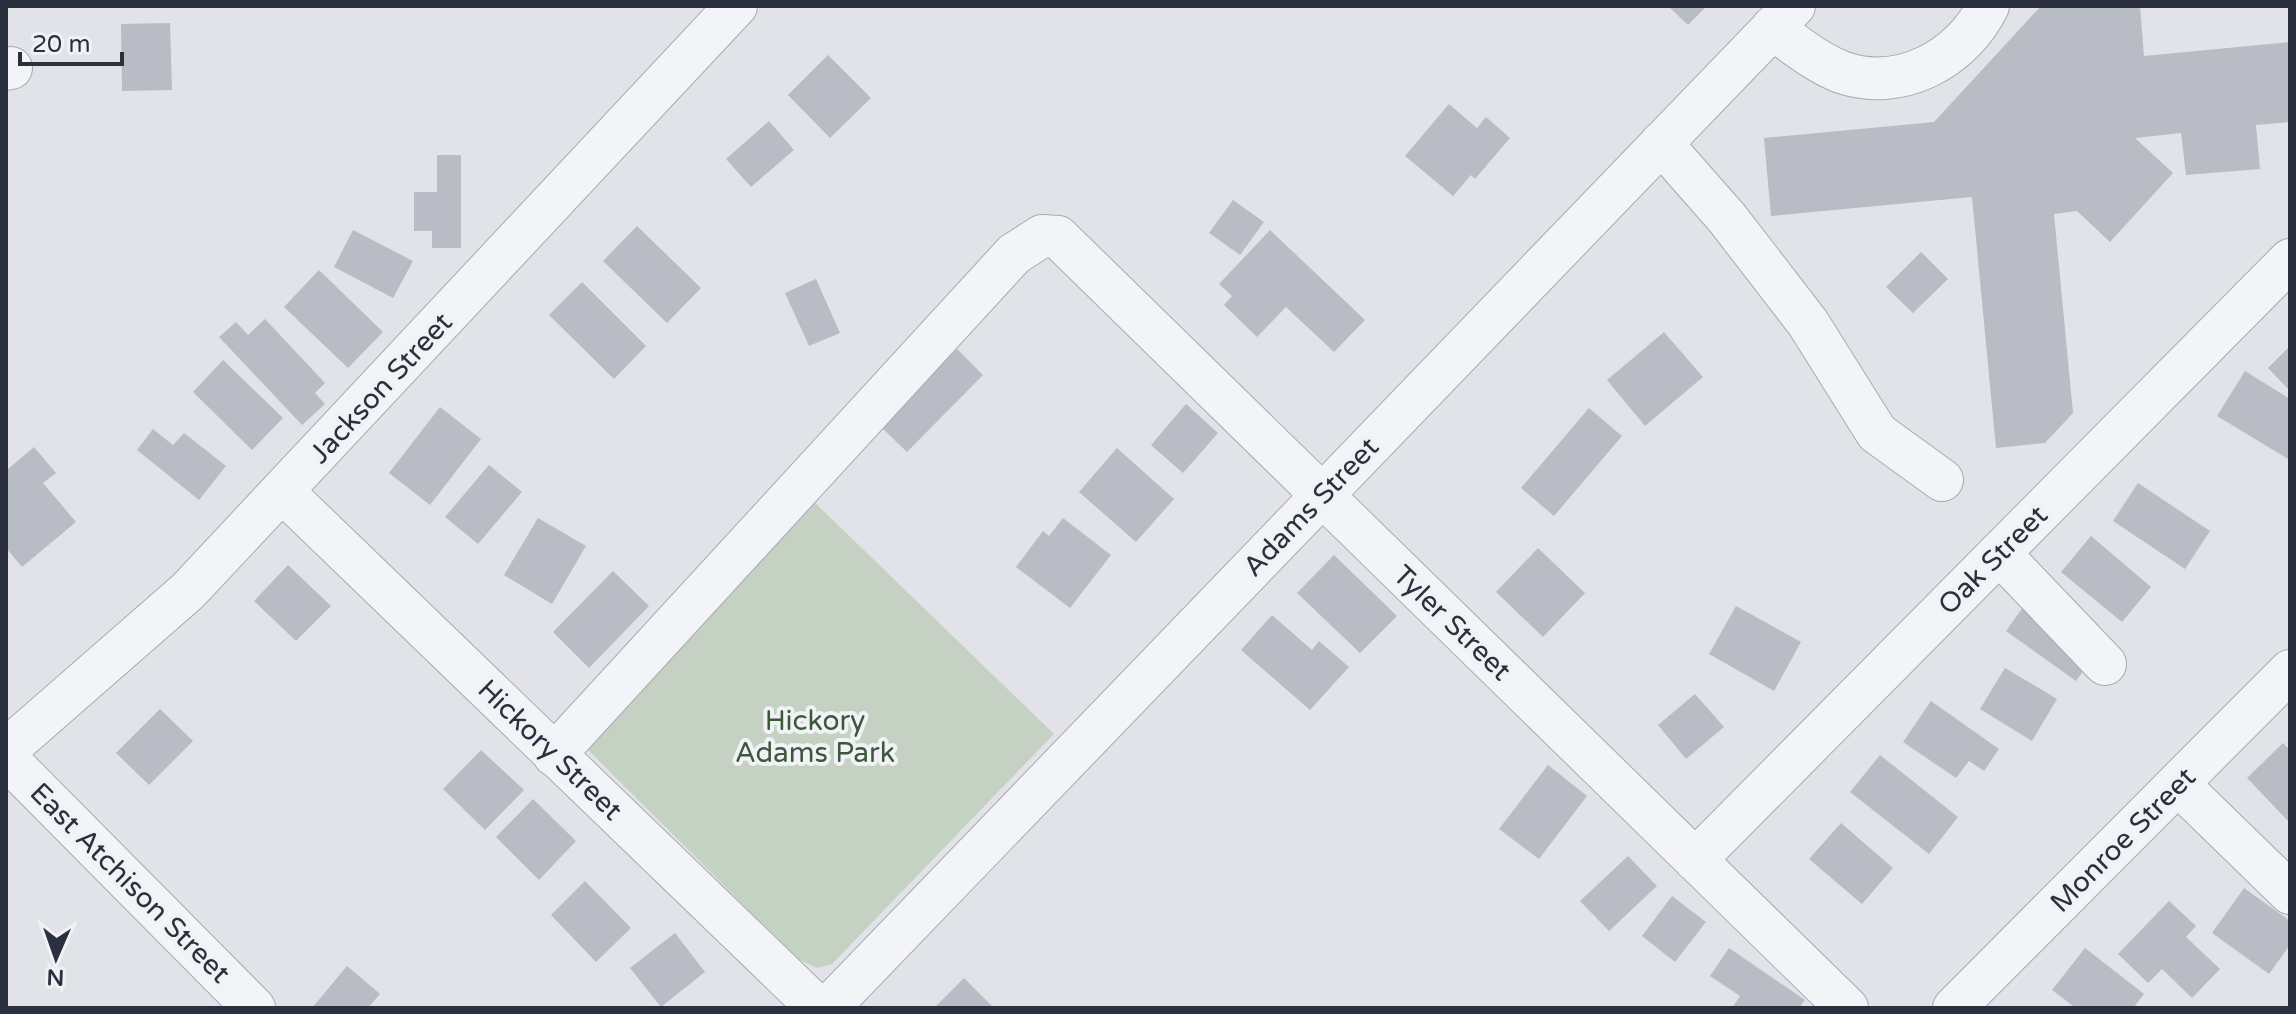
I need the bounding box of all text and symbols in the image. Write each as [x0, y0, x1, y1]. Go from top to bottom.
scale bar [20, 16, 122, 66]
text: 20 m [32, 30, 90, 59]
street label: Jackson Street [303, 305, 460, 470]
street label: Adams Street [1236, 430, 1386, 584]
street label: Oak Street [1931, 498, 2055, 622]
street label: Tyler Street [1386, 558, 1518, 688]
street label: Hickory Street [471, 673, 630, 828]
park label: Hickory Adams Park [735, 704, 895, 770]
street label: Monroe Street [2043, 760, 2203, 920]
street label: East Atchison Street [23, 776, 237, 990]
north arrow [16, 918, 96, 998]
text: N [46, 964, 65, 990]

